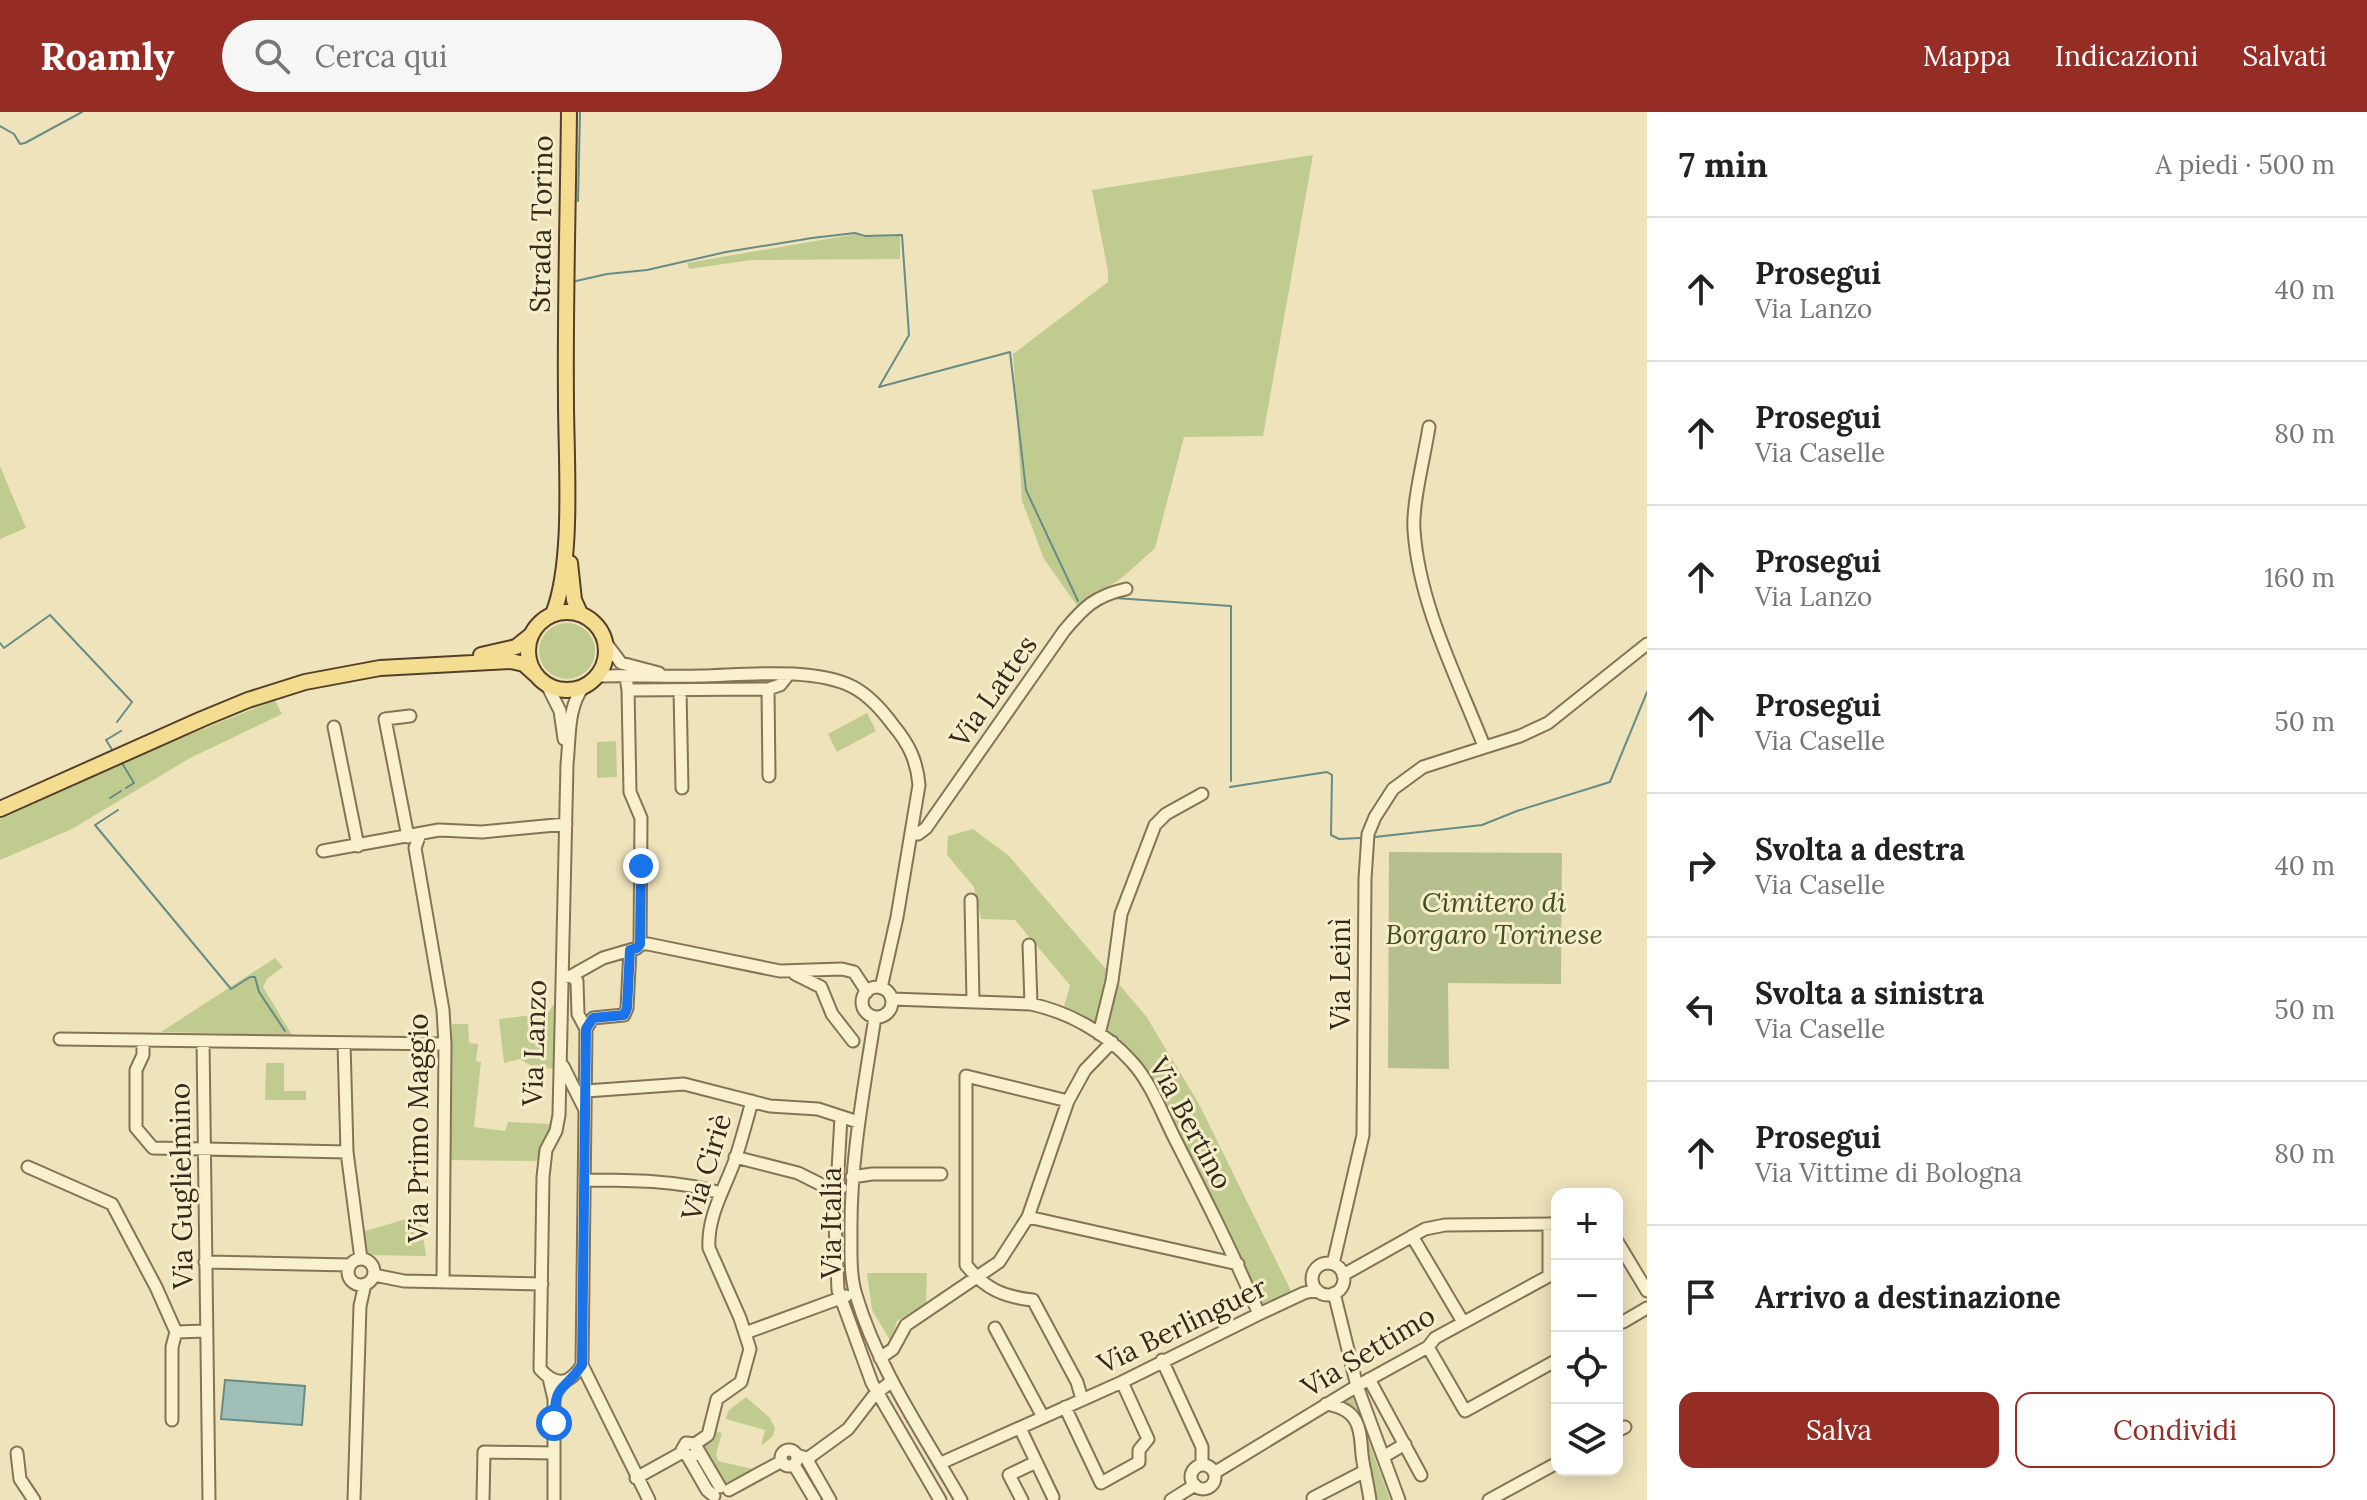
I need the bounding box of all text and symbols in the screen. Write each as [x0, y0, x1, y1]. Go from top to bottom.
search box [222, 20, 782, 92]
text: Roamly [40, 32, 174, 80]
icon: search [250, 34, 294, 78]
text: Cerca qui [314, 37, 447, 75]
text: Mappa [1923, 38, 2011, 74]
text: Indicazioni [2055, 38, 2198, 74]
text: Salvati [2242, 38, 2327, 74]
street label: Strada Torino [521, 135, 561, 313]
text: 7 min [1679, 143, 1768, 186]
text: A piedi · 500 m [2156, 148, 2335, 181]
text: Prosegui [1755, 254, 1881, 292]
icon: ahead [1679, 267, 1723, 311]
text: 40 m [2275, 273, 2335, 306]
text: Via Lanzo [1755, 292, 1872, 325]
text: Prosegui [1755, 398, 1881, 436]
icon: ahead [1679, 411, 1723, 455]
text: 80 m [2274, 417, 2335, 450]
text: Via Caselle [1755, 436, 1885, 469]
text: Prosegui [1755, 542, 1881, 580]
icon: ahead [1679, 555, 1723, 599]
text: 160 m [2264, 561, 2335, 594]
text: Via Lanzo [1755, 580, 1872, 613]
street label: Via Lattes [941, 628, 1045, 755]
text: Prosegui [1755, 686, 1881, 724]
icon: ahead [1679, 699, 1723, 743]
text: 50 m [2275, 705, 2335, 738]
text: Via Caselle [1755, 724, 1885, 757]
text: Svolta a destra [1755, 830, 1965, 868]
icon: right [1679, 843, 1723, 887]
route end [623, 848, 659, 884]
text: 40 m [2275, 849, 2335, 882]
text: Via Caselle [1755, 868, 1885, 901]
park label: Cimitero di Borgaro Torinese [1385, 884, 1603, 952]
street label: Via Leinì [1322, 918, 1358, 1031]
text: Svolta a sinistra [1755, 974, 1984, 1012]
street label: Via Lanzo [514, 979, 554, 1108]
icon: left [1679, 987, 1723, 1031]
text: 50 m [2275, 993, 2335, 1026]
text: Via Caselle [1755, 1012, 1885, 1045]
street label: Via Primo Maggio [400, 1013, 436, 1244]
street label: Via Bertino [1141, 1050, 1241, 1195]
street label: Via Guglielmino [161, 1083, 201, 1290]
street label: Via Ciriè [672, 1109, 739, 1226]
text: Prosegui [1755, 1118, 1881, 1156]
icon: ahead [1679, 1131, 1723, 1175]
text: 80 m [2274, 1137, 2335, 1170]
text: Via Vittime di Bologna [1755, 1156, 2022, 1189]
street label: Via Italia [813, 1167, 849, 1280]
map controls [1551, 1188, 1623, 1476]
button: + [1551, 1188, 1623, 1260]
button: − [1551, 1260, 1623, 1332]
street label: Via Berlinguer [1090, 1268, 1273, 1382]
icon: arrive [1679, 1275, 1723, 1319]
text: Arrivo a destinazione [1755, 1278, 2061, 1316]
street label: Via Settimo [1294, 1297, 1441, 1405]
button: locate [1551, 1332, 1623, 1404]
button: Salva [1679, 1392, 1999, 1468]
button: Condividi [2015, 1392, 2335, 1468]
button: layers [1551, 1404, 1623, 1476]
route start [536, 1405, 572, 1441]

